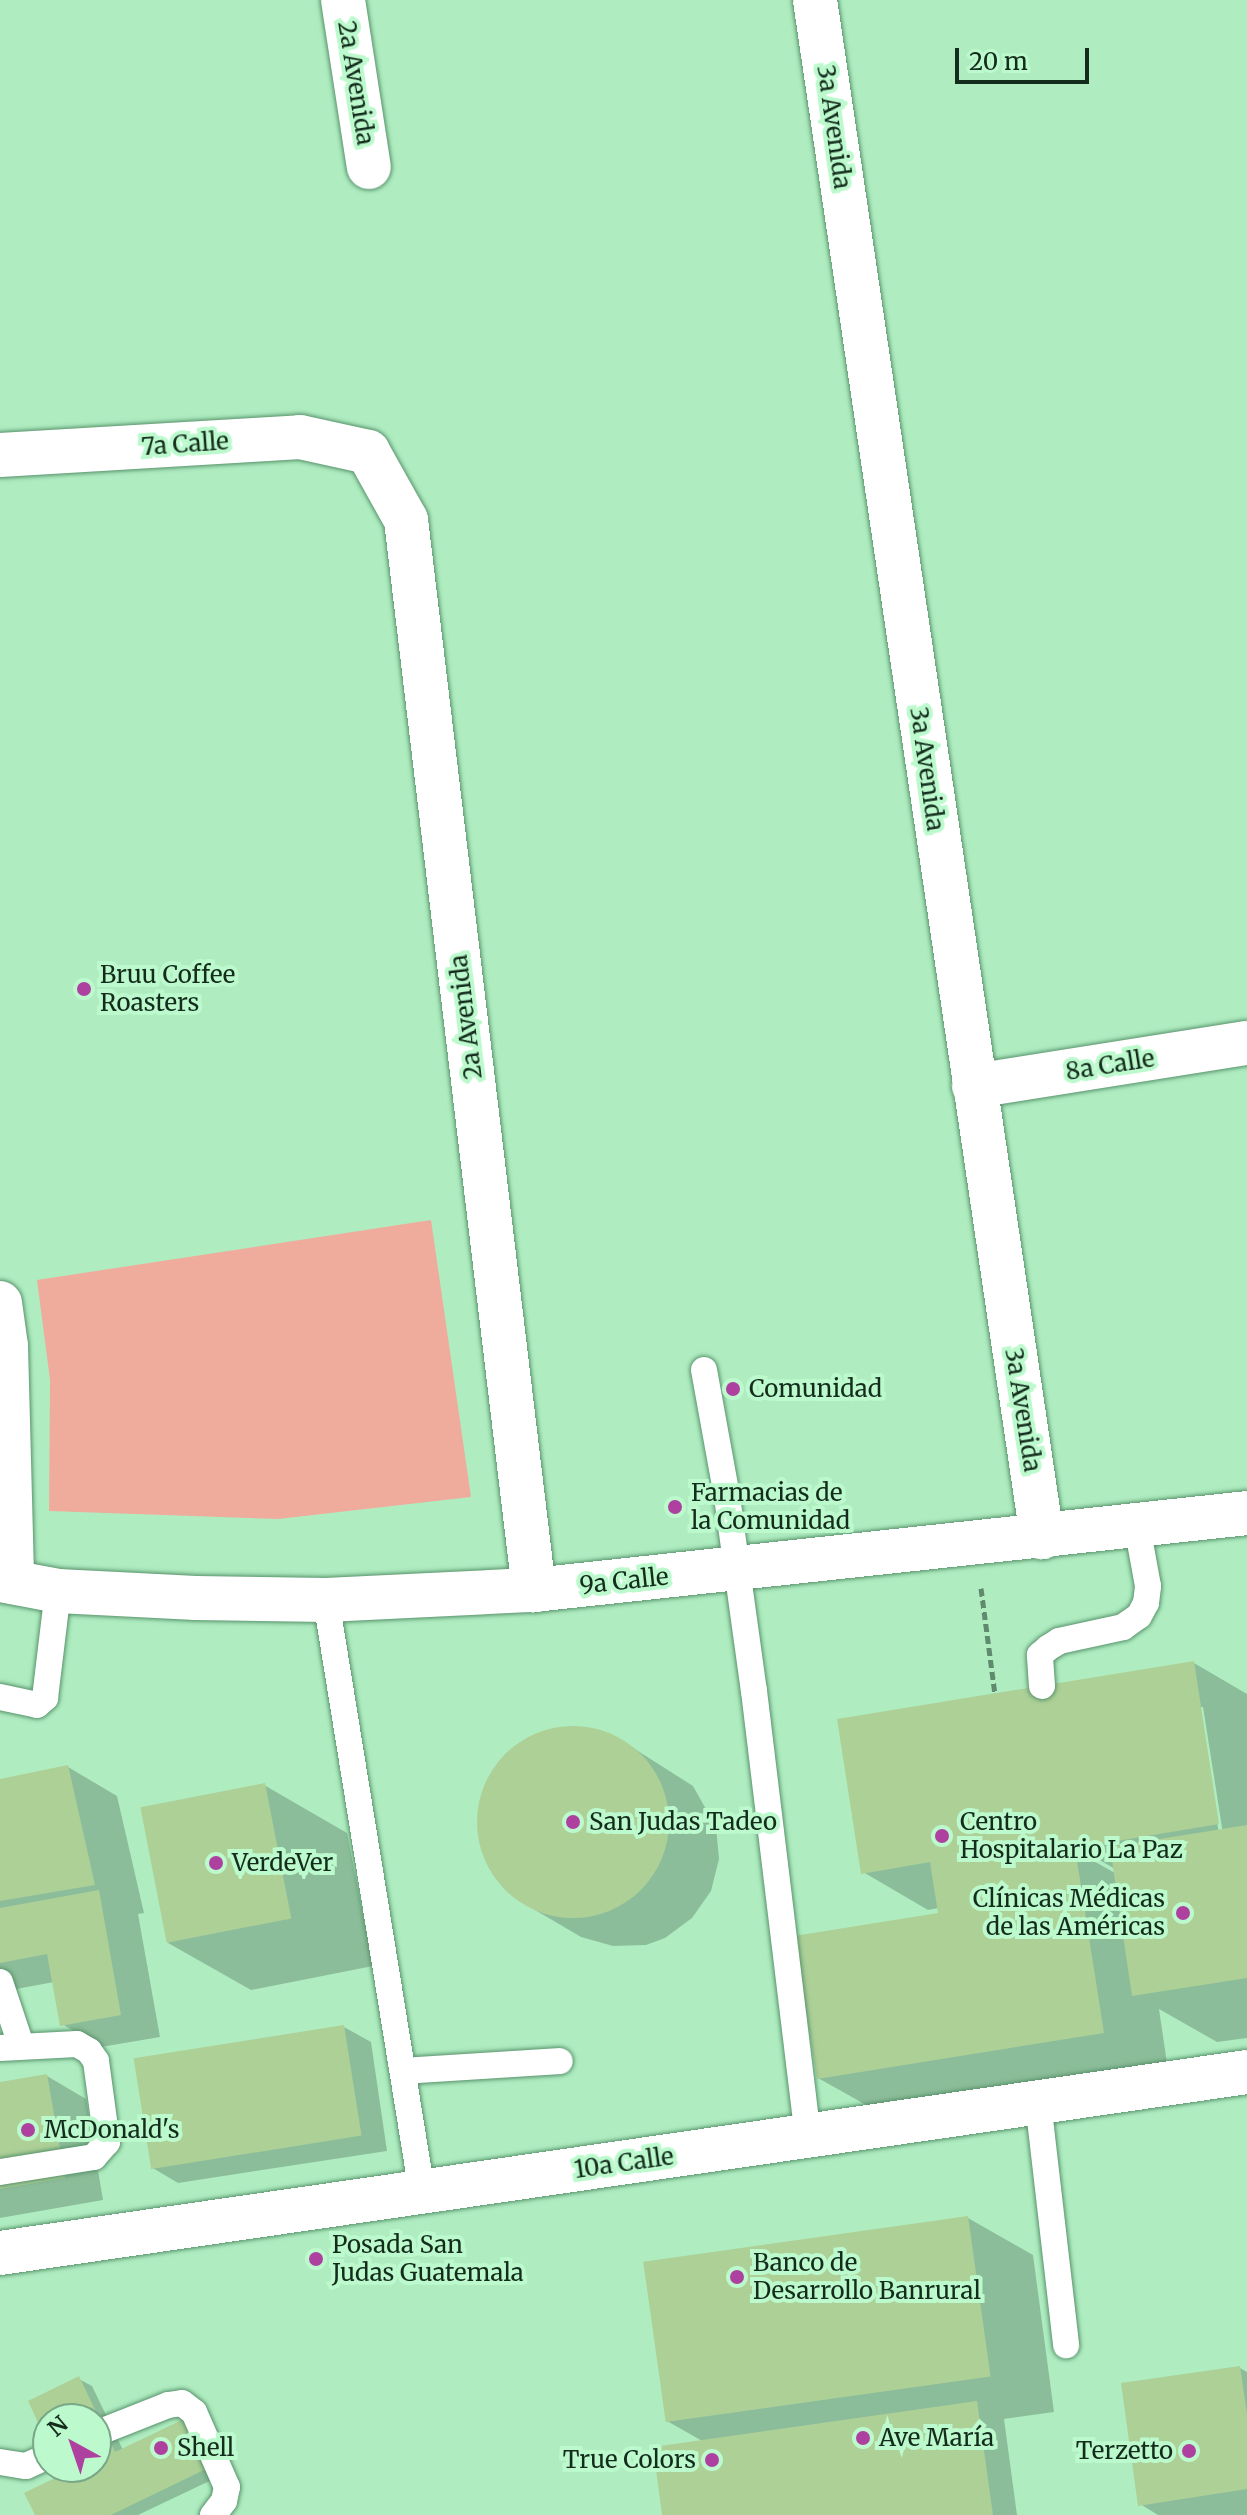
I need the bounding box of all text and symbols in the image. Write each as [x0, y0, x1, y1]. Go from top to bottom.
street label: 2a Avenida [332, 19, 380, 147]
scale bar [959, 32, 1093, 82]
text: 20 m [969, 46, 1028, 77]
street label: 3a Avenida [811, 63, 857, 191]
street label: 7a Calle [140, 427, 230, 461]
street label: 3a Avenida [904, 705, 950, 833]
street label: 2a Avenida [444, 953, 488, 1081]
place label: Bruu Coffee Roasters [100, 961, 235, 1017]
marker: Bruu Coffee Roasters [75, 980, 93, 998]
street label: 8a Calle [1064, 1044, 1156, 1086]
street label: 3a Avenida [999, 1346, 1047, 1474]
place label: Comunidad [749, 1375, 882, 1403]
marker: Comunidad [724, 1380, 742, 1398]
place label: Farmacias de la Comunidad [691, 1479, 850, 1535]
marker: Farmacias de la Comunidad [666, 1498, 684, 1516]
street label: 9a Calle [578, 1562, 670, 1600]
place label: San Judas Tadeo [589, 1808, 777, 1836]
place label: Centro Hospitalario La Paz [960, 1808, 1183, 1864]
marker: San Judas Tadeo [564, 1813, 582, 1831]
marker: Centro Hospitalario La Paz [931, 1825, 953, 1847]
place label: VerdeVer [232, 1849, 333, 1877]
marker: VerdeVer [207, 1854, 225, 1872]
place label: Clínicas Médicas de las Américas [973, 1885, 1165, 1941]
marker: Clínicas Médicas de las Américas [1172, 1902, 1194, 1924]
place label: McDonald's [44, 2116, 179, 2144]
marker: McDonald's [19, 2121, 37, 2139]
street label: 10a Calle [572, 2142, 676, 2184]
place label: Posada San Judas Guatemala [332, 2231, 524, 2287]
place label: Banco de Desarrollo Banrural [753, 2249, 981, 2305]
marker: Posada San Judas Guatemala [307, 2250, 325, 2268]
marker: Banco de Desarrollo Banrural [728, 2268, 746, 2286]
north arrow [32, 2403, 112, 2483]
text: N [42, 2410, 74, 2442]
place label: Ave María [879, 2424, 994, 2452]
marker: Ave María [854, 2429, 872, 2447]
place label: Shell [177, 2434, 234, 2462]
place label: Terzetto [1076, 2437, 1173, 2465]
marker: Shell [152, 2439, 170, 2457]
marker: Terzetto [1180, 2442, 1198, 2460]
place label: True Colors [563, 2446, 696, 2474]
marker: True Colors [703, 2451, 721, 2469]

